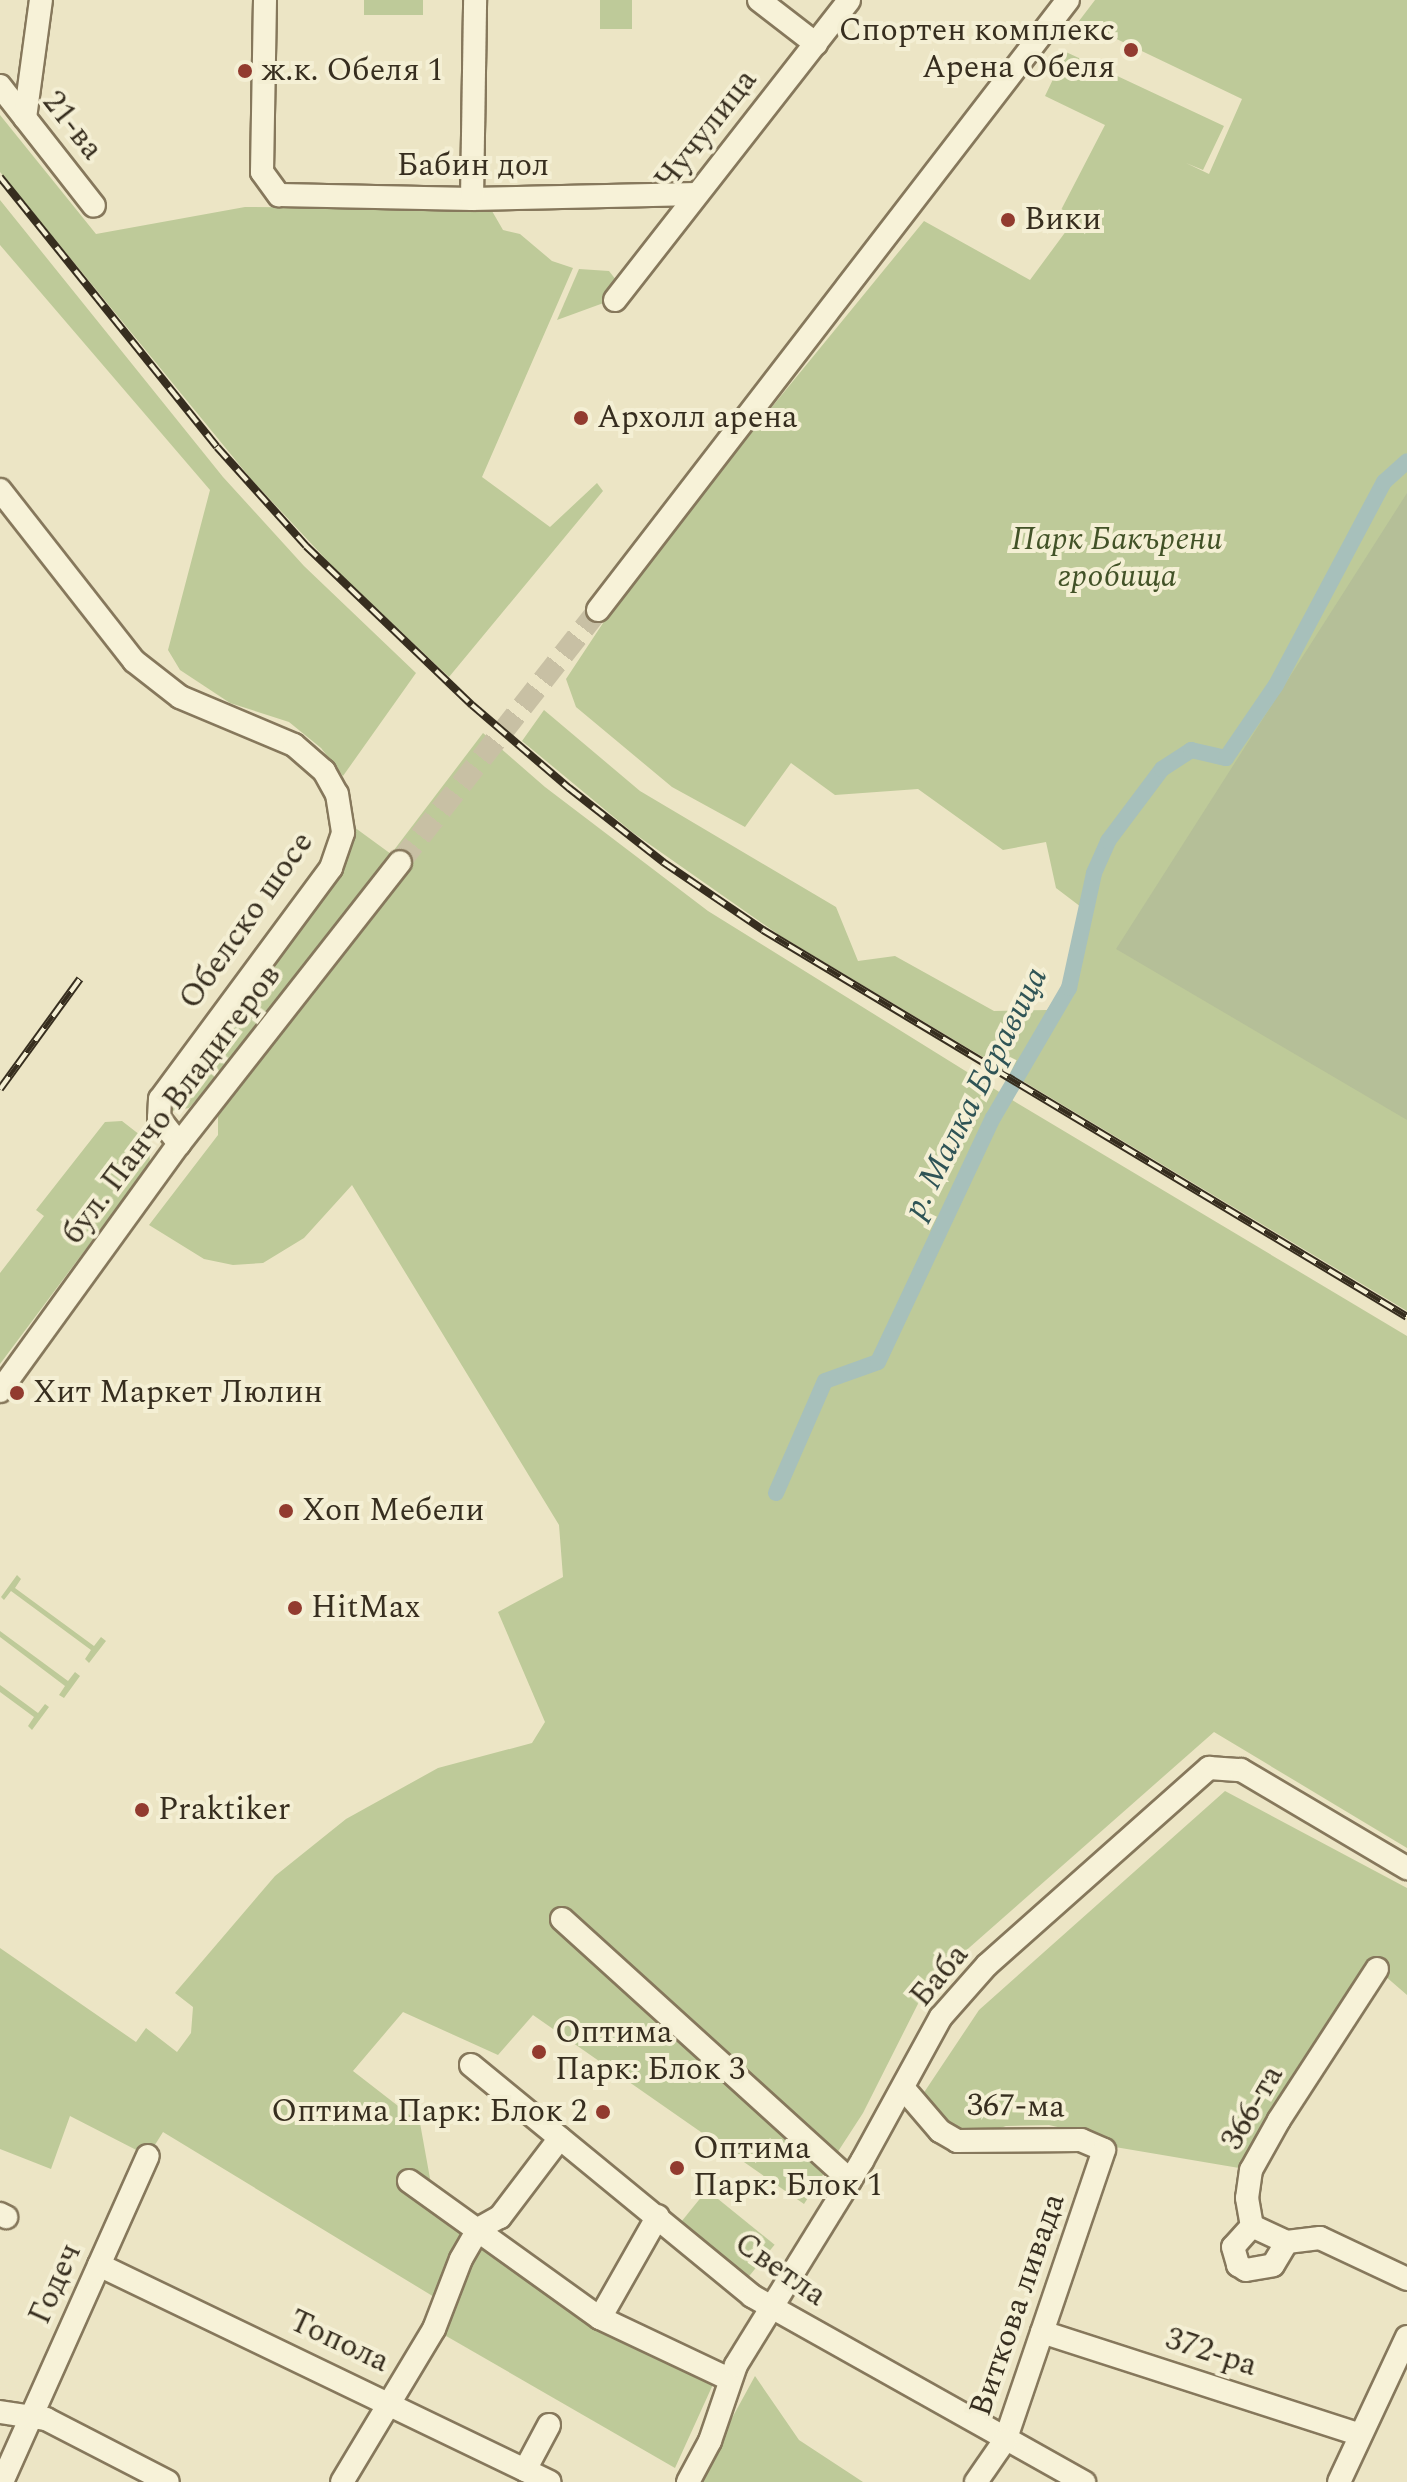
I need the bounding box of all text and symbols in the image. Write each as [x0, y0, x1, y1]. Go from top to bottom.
place label: Спортен комплекс Арена Обеля [839, 13, 1115, 88]
marker: Спортен комплекс Арена Обеля [1122, 41, 1140, 59]
place label: ж.к. Обеля 1 [261, 52, 444, 90]
marker: ж.к. Обеля 1 [236, 62, 254, 80]
street label: Чучулица [648, 62, 766, 198]
street label: 21-ва [33, 84, 111, 168]
street label: Бабин дол [397, 147, 549, 185]
place label: Вики [1024, 201, 1101, 239]
marker: Вики [999, 211, 1017, 229]
place label: Архолл арена [597, 399, 798, 437]
marker: Архолл арена [572, 409, 590, 427]
park label: Парк Бакърени гробища [1012, 522, 1222, 597]
street label: Обелско шосе [172, 825, 322, 1017]
street label: бул. Панчо Владигеров [54, 958, 290, 1252]
water label: р. Малка Беравица [895, 960, 1057, 1226]
place label: Хит Маркет Люлин [33, 1374, 323, 1412]
marker: Хит Маркет Люлин [8, 1384, 26, 1402]
place label: Хоп Мебели [302, 1492, 484, 1530]
marker: Хоп Мебели [277, 1502, 295, 1520]
place label: HitMax [311, 1589, 420, 1627]
marker: HitMax [286, 1599, 304, 1617]
place label: Praktiker [158, 1791, 291, 1829]
marker: Praktiker [133, 1801, 151, 1819]
street label: Баба [903, 1937, 977, 2015]
place label: Оптима Парк: Блок 3 [555, 2015, 745, 2090]
marker: Оптима Парк: Блок 3 [530, 2043, 548, 2061]
street label: 366-та [1214, 2059, 1292, 2157]
street label: 367-ма [967, 2087, 1065, 2127]
place label: Оптима Парк: Блок 2 [271, 2093, 587, 2131]
marker: Оптима Парк: Блок 2 [594, 2103, 612, 2121]
place label: Оптима Парк: Блок 1 [693, 2131, 883, 2206]
marker: Оптима Парк: Блок 1 [668, 2159, 686, 2177]
street label: Виткова ливада [962, 2189, 1074, 2421]
street label: Светла [727, 2225, 833, 2315]
street label: Годеч [21, 2238, 91, 2330]
street label: Топола [283, 2302, 395, 2382]
street label: 372-ра [1160, 2320, 1262, 2386]

